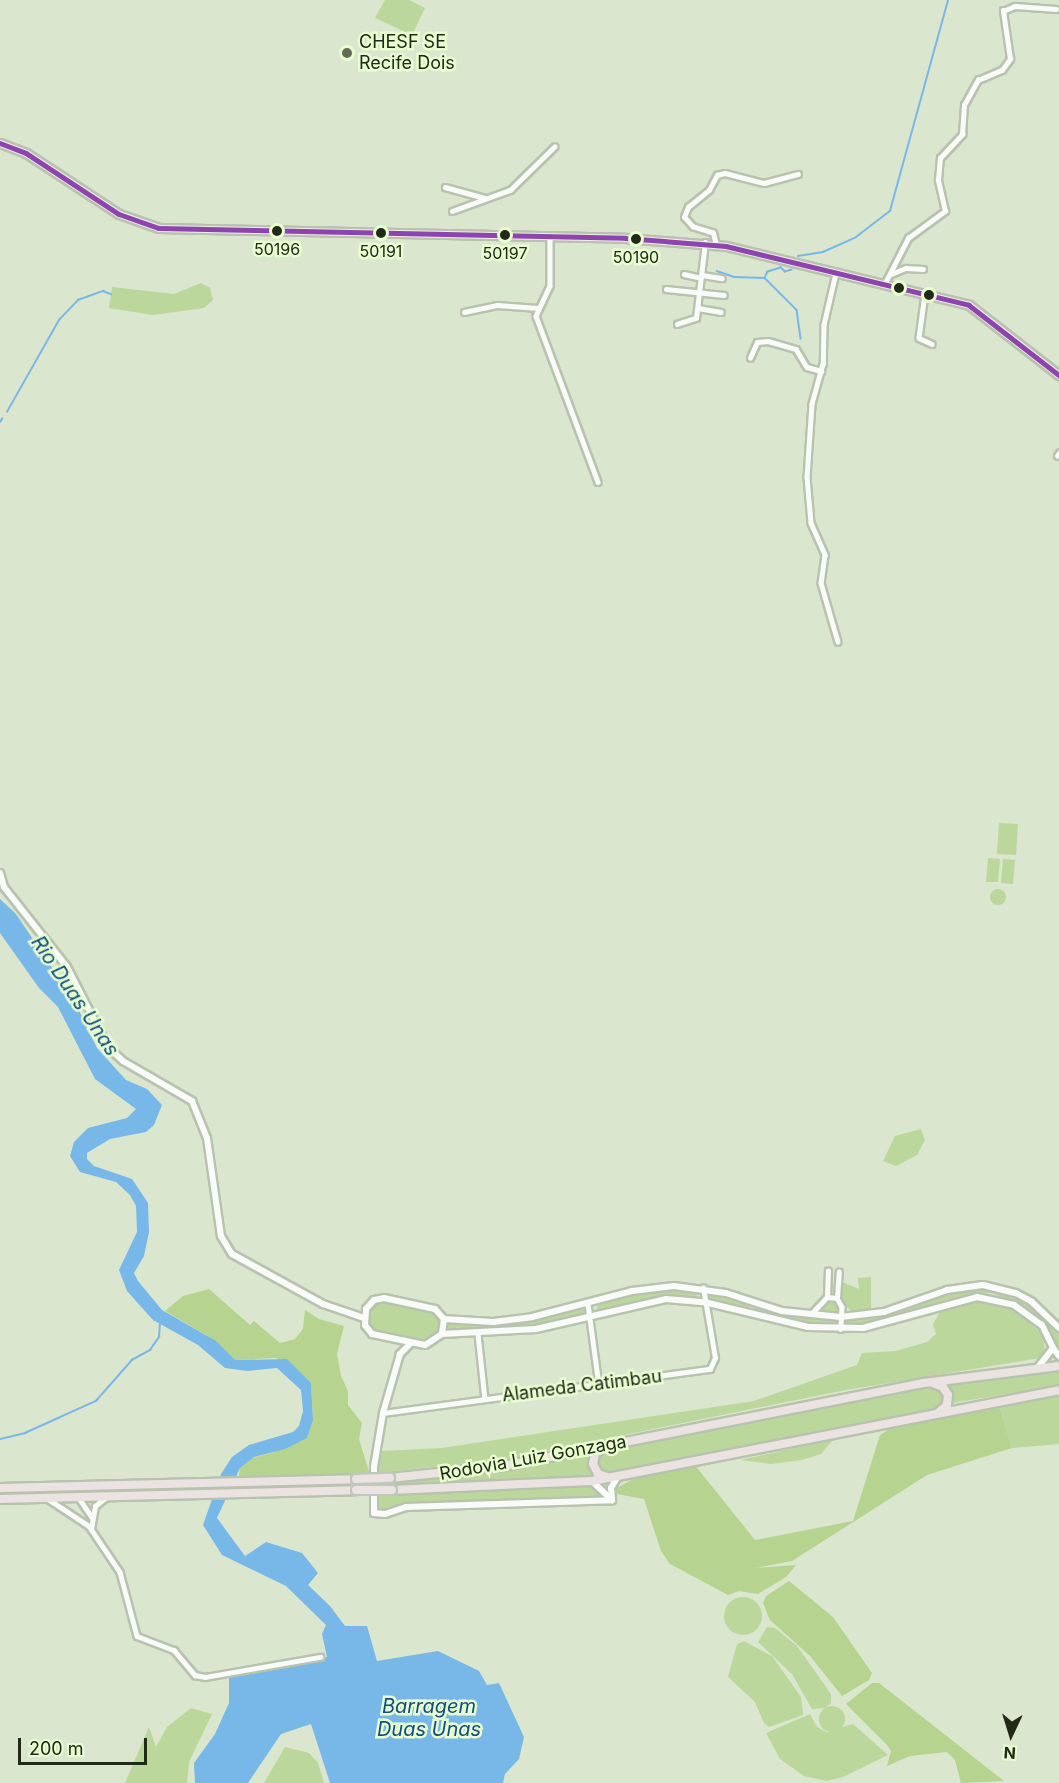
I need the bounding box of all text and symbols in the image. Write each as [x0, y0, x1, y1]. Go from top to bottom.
place label: CHESF SE Recife Dois [359, 32, 455, 74]
marker: CHESF SE Recife Dois [340, 46, 354, 60]
marker: 50196 [271, 225, 283, 237]
marker: 50191 [375, 227, 387, 239]
marker: 50197 [499, 229, 511, 241]
marker: 50190 [630, 233, 642, 245]
place label: 50196 [254, 239, 300, 259]
place label: 50191 [360, 241, 402, 261]
place label: 50197 [483, 243, 527, 263]
place label: 50190 [613, 247, 659, 267]
unlabelled marker [893, 282, 905, 294]
unlabelled marker [923, 289, 935, 301]
water label: Rio Duas Unas [26, 931, 124, 1061]
street label: Alameda Catimbau [501, 1365, 663, 1407]
street label: Rodovia Luiz Gonzaga [438, 1431, 628, 1485]
water label: Barragem Duas Unas [377, 1695, 481, 1742]
north arrow [981, 1705, 1041, 1765]
scale bar [21, 1726, 150, 1764]
text: 200 m [29, 1738, 84, 1759]
text: N [1003, 1743, 1017, 1763]

